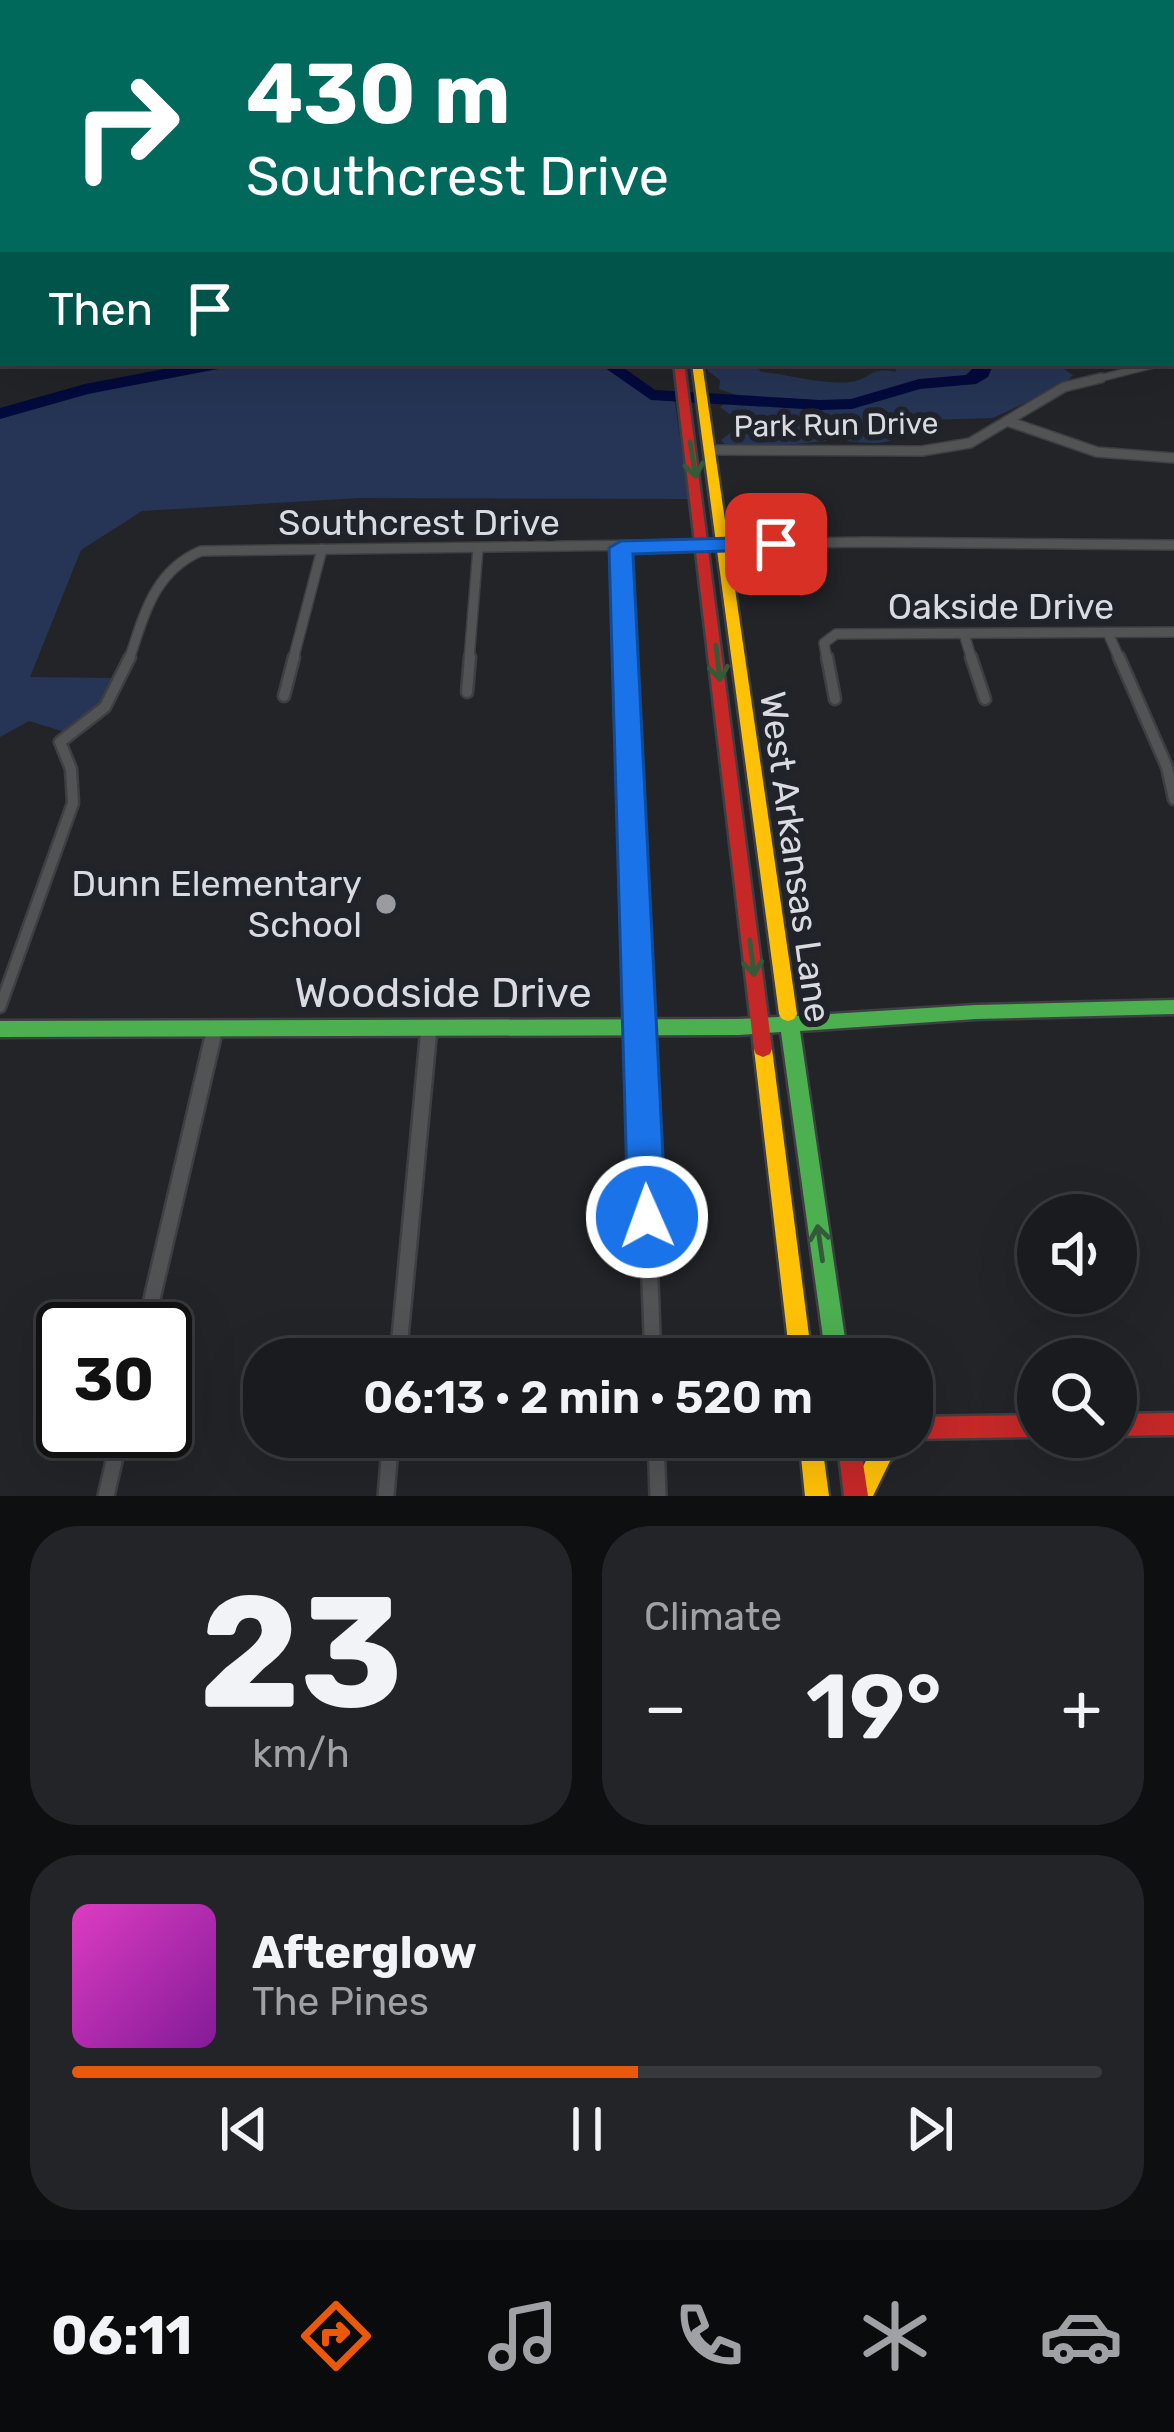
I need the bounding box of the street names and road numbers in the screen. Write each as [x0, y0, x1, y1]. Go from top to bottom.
street label: Park Run Drive [733, 405, 939, 445]
street label: Southcrest Drive [278, 501, 560, 544]
street label: Oakside Drive [888, 585, 1114, 628]
street label: West Arkansas Lane [751, 689, 840, 1025]
street label: Woodside Drive [294, 968, 592, 1018]

